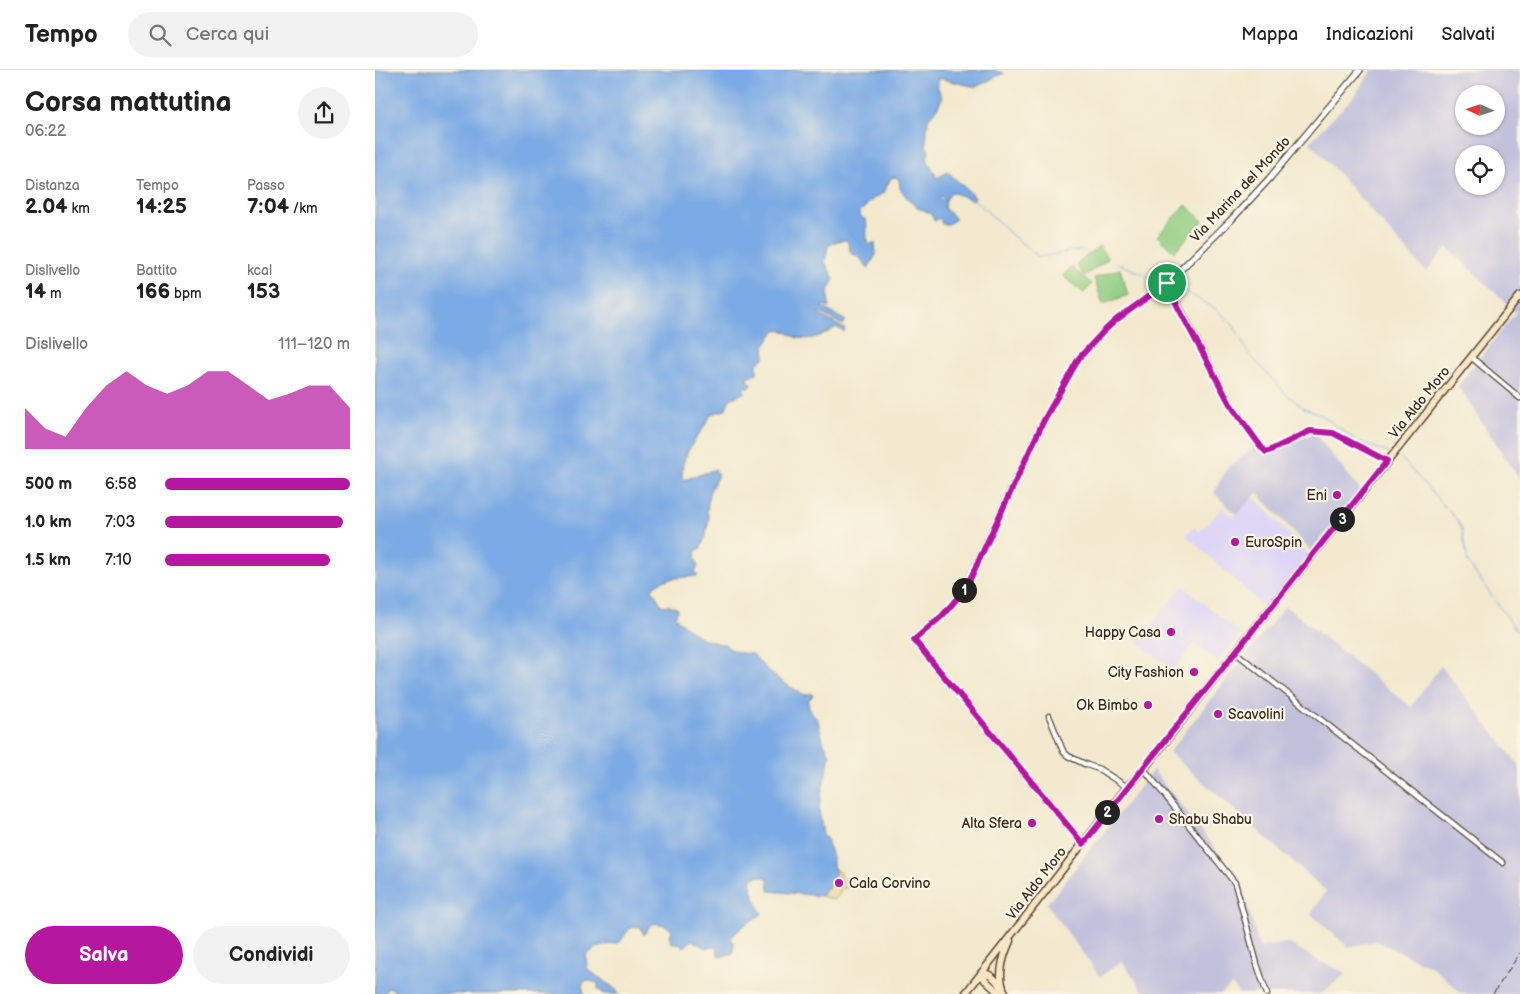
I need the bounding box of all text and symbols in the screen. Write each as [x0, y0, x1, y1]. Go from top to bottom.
search box [128, 12, 478, 57]
text: Tempo [25, 20, 98, 49]
icon: search [146, 21, 174, 49]
text: Cerca qui [186, 23, 269, 46]
text: Mappa [1241, 24, 1298, 45]
text: Indicazioni [1326, 24, 1414, 45]
text: Salvati [1442, 24, 1495, 45]
north arrow [1455, 85, 1505, 135]
map controls [1455, 85, 1505, 195]
text: Corsa mattutina [25, 86, 232, 119]
button: share [298, 87, 350, 139]
text: 06:22 [25, 122, 66, 141]
street label: Via Marina del Mondo [1187, 133, 1294, 246]
button: locate [1455, 145, 1505, 195]
text: Distanza [25, 177, 80, 194]
text: Tempo [136, 177, 179, 194]
text: Passo [247, 177, 285, 194]
text: 2.04 [25, 194, 68, 219]
text: 14:25 [136, 194, 187, 219]
text: 7:04 [247, 194, 289, 219]
text: km [68, 200, 90, 217]
text: /km [289, 200, 318, 217]
text: Dislivello [25, 262, 80, 279]
text: Battito [136, 262, 177, 279]
text: kcal [247, 262, 272, 279]
pin [1146, 262, 1188, 304]
icon: arrive [1153, 269, 1181, 297]
text: 14 [25, 279, 46, 304]
text: 166 [136, 279, 170, 304]
text: 153 [247, 279, 280, 304]
text: m [46, 285, 62, 302]
text: bpm [170, 285, 202, 302]
text: Dislivello [25, 335, 88, 354]
text: 111–120 m [278, 335, 350, 354]
street label: Via Aldo Moro [1385, 363, 1454, 442]
text: 500 m [25, 475, 72, 494]
text: 6:58 [105, 475, 137, 494]
place label: Eni [1307, 487, 1327, 504]
marker: Eni [1331, 489, 1343, 501]
pin: 3 [1329, 506, 1355, 532]
text: 3 [1338, 511, 1347, 528]
text: 1.0 km [25, 513, 72, 532]
text: 7:03 [105, 513, 135, 532]
place label: EuroSpin [1245, 534, 1302, 551]
marker: EuroSpin [1229, 536, 1241, 548]
text: 1.5 km [25, 551, 71, 570]
text: 7:10 [105, 551, 132, 570]
pin: 1 [951, 578, 977, 602]
text: 1 [962, 582, 967, 599]
place label: Happy Casa [1085, 624, 1161, 641]
marker: Happy Casa [1165, 626, 1177, 638]
place label: City Fashion [1108, 664, 1184, 681]
marker: City Fashion [1188, 666, 1200, 678]
place label: Ok Bimbo [1076, 697, 1138, 714]
marker: Ok Bimbo [1142, 699, 1154, 711]
place label: Scavolini [1228, 706, 1284, 723]
marker: Scavolini [1212, 708, 1224, 720]
pin: 2 [1095, 800, 1119, 824]
text: 2 [1103, 804, 1112, 821]
place label: Shabu Shabu [1169, 811, 1252, 828]
marker: Shabu Shabu [1153, 813, 1165, 825]
place label: Alta Sfera [962, 815, 1022, 832]
marker: Alta Sfera [1026, 817, 1038, 829]
street label: Via Aldo Moro [1003, 843, 1070, 923]
place label: Cala Corvino [849, 875, 930, 892]
marker: Cala Corvino [833, 877, 845, 889]
button: Salva [25, 926, 183, 984]
button: Condividi [193, 926, 350, 984]

